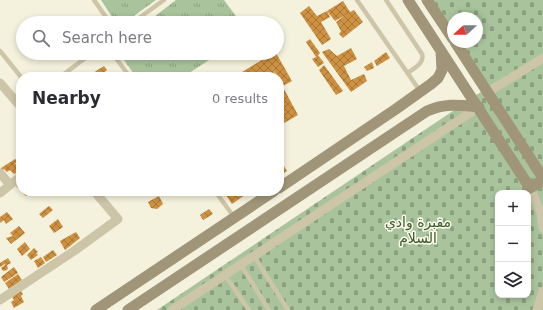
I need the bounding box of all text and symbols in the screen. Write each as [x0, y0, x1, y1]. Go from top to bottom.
north arrow [447, 12, 483, 48]
search box [16, 16, 284, 60]
icon: search [30, 27, 52, 49]
text: Search here [62, 29, 152, 47]
text: Nearby [32, 88, 101, 108]
text: 0 results [212, 91, 268, 106]
map controls [495, 190, 531, 298]
button: + [495, 190, 531, 226]
park label: مقبرة وادي السلام [385, 214, 451, 246]
button: − [495, 226, 531, 262]
button: layers [495, 262, 531, 298]

